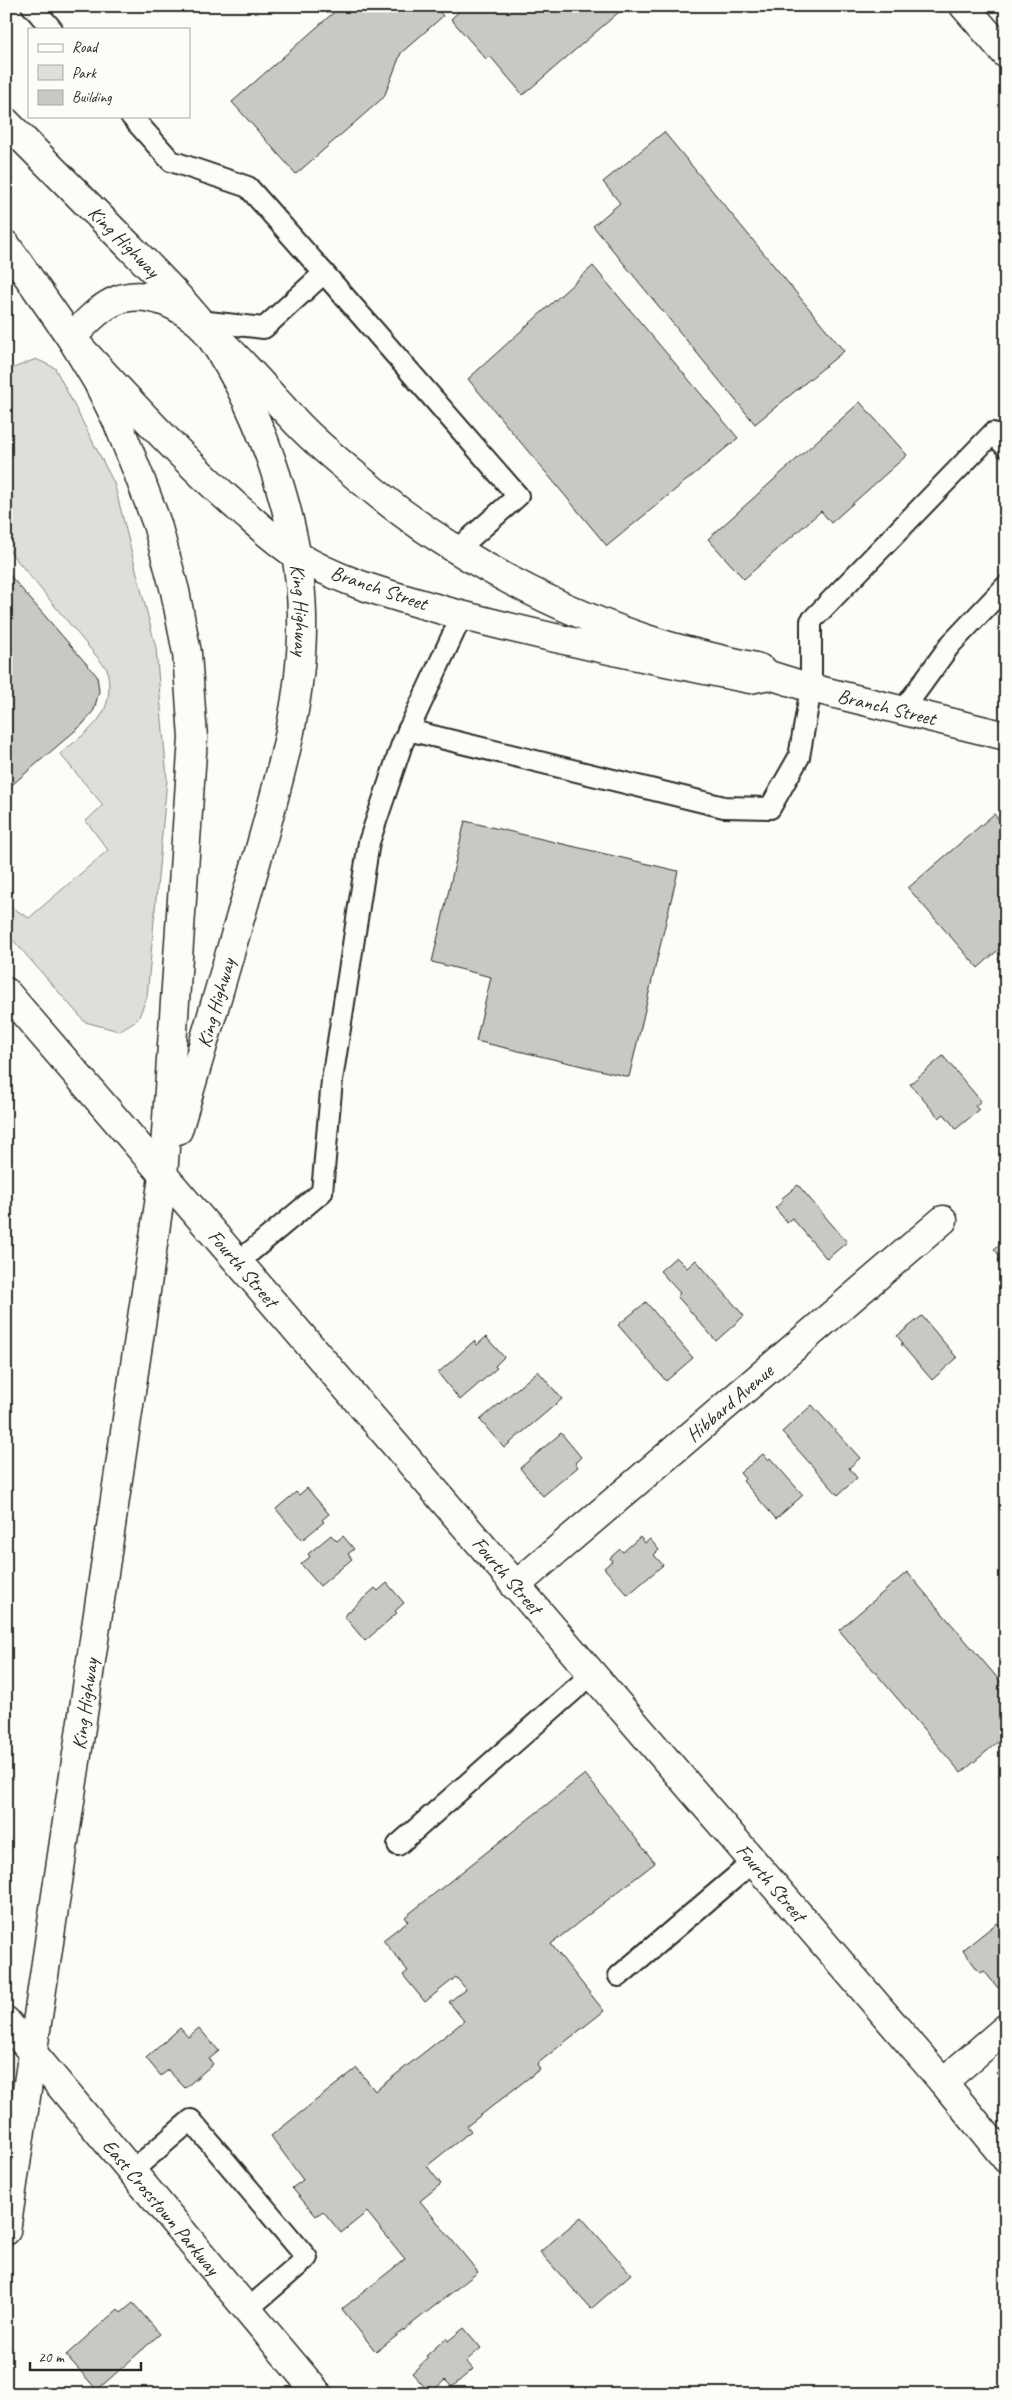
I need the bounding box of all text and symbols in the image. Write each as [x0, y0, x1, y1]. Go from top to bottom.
legend [28, 28, 190, 118]
text: Road [72, 38, 99, 57]
text: Park [72, 64, 97, 83]
text: Building [72, 88, 112, 107]
street label: King Highway [83, 200, 167, 284]
street label: Branch Street [328, 560, 433, 617]
street label: King Highway [285, 563, 315, 659]
street label: Branch Street [835, 683, 941, 731]
street label: King Highway [191, 953, 241, 1050]
street label: Fourth Street [203, 1224, 286, 1315]
street label: Hibbard Avenue [681, 1358, 779, 1447]
street label: Fourth Street [467, 1531, 550, 1622]
street label: King Highway [66, 1655, 104, 1751]
street label: Fourth Street [731, 1838, 814, 1929]
street label: East Crosstown Parkway [97, 2133, 227, 2281]
scale bar [30, 2340, 141, 2372]
text: 20 m [38, 2348, 65, 2367]

